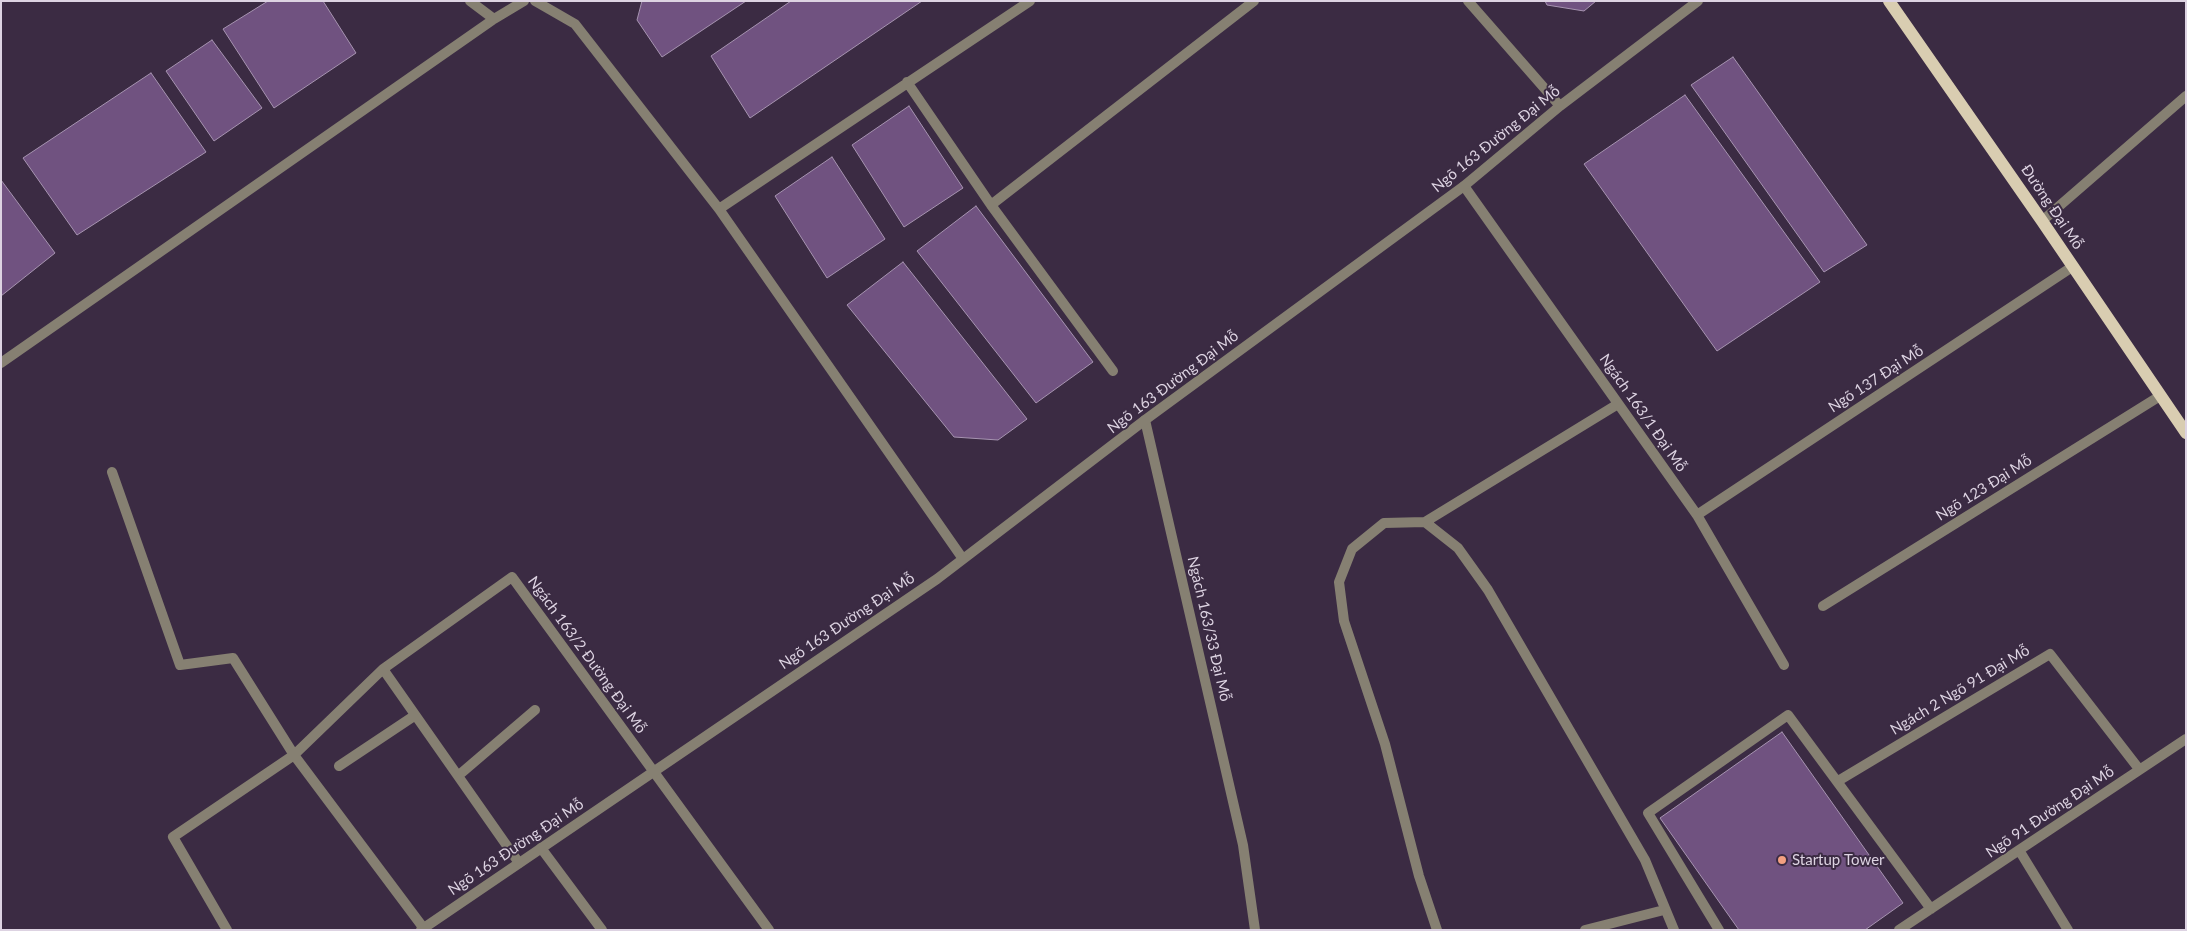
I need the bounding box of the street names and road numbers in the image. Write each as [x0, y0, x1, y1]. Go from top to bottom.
street label: Ngõ 163 Đường Đại Mỗ [1428, 82, 1564, 196]
street label: Đường Đại Mỗ [2017, 161, 2087, 253]
street label: Ngõ 163 Đường Đại Mỗ [1104, 327, 1242, 437]
street label: Ngõ 137 Đại Mỗ [1825, 342, 1927, 416]
street label: Ngách 163/1 Đại Mỗ [1596, 351, 1690, 475]
street label: Ngõ 123 Đại Mỗ [1933, 451, 2035, 525]
street label: Ngách 163/33 Đại Mỗ [1184, 555, 1234, 703]
street label: Ngõ 163 Đường Đại Mỗ [776, 569, 918, 673]
street label: Ngách 163/2 Đường Đại Mỗ [524, 573, 650, 737]
street label: Ngách 2 Ngõ 91 Đại Mỗ [1887, 641, 2033, 739]
street label: Ngõ 91 Đường Đại Mỗ [1982, 762, 2118, 862]
street label: Ngõ 163 Đường Đại Mỗ [445, 795, 587, 899]

